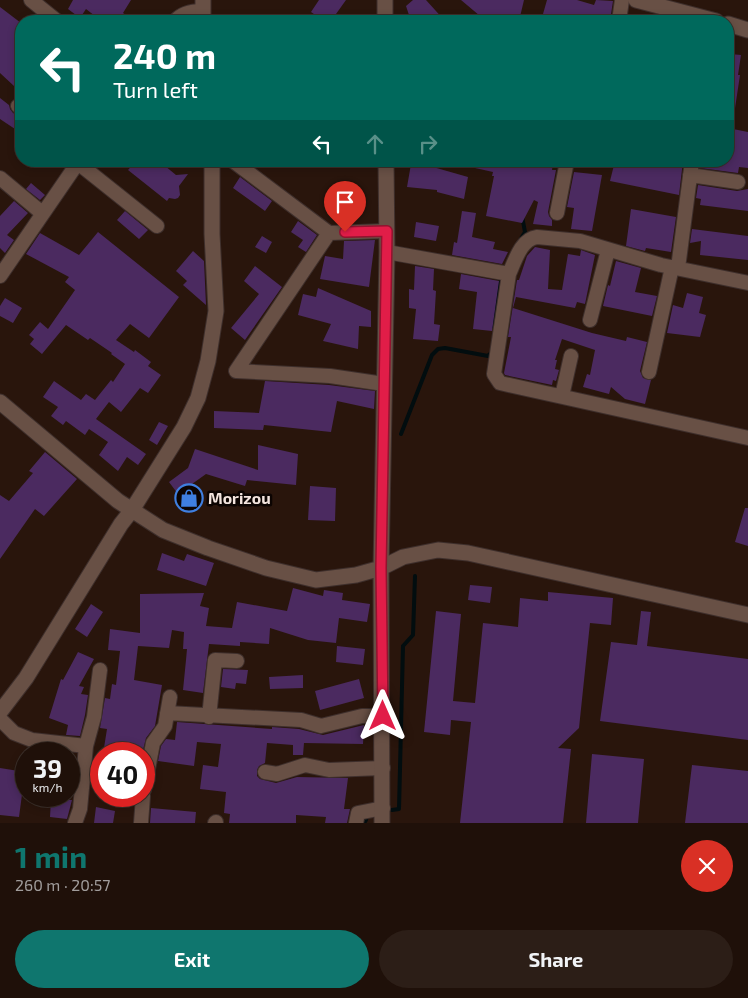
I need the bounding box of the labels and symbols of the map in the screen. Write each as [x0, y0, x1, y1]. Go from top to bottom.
pin [324, 181, 366, 232]
shop icon: Morizou [174, 483, 204, 513]
place label: Morizou [208, 488, 271, 507]
position arrow [356, 689, 408, 741]
speed limit sign: 40 [90, 742, 155, 807]

